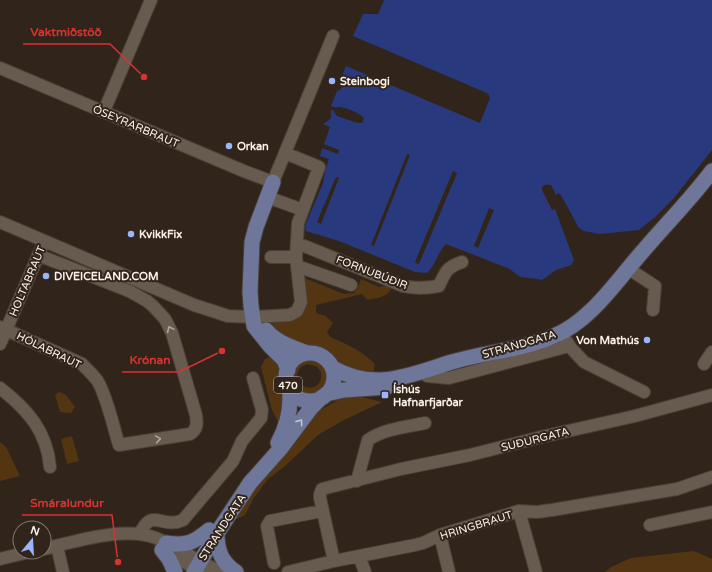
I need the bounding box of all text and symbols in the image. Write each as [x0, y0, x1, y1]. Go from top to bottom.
callout: Vaktmiðstöð [23, 20, 110, 44]
text: Vaktmiðstöð [30, 25, 102, 39]
place label: Steinbogi [340, 75, 390, 89]
marker: Steinbogi [327, 76, 337, 86]
street label: ÓSEYRARBRAUT [91, 102, 181, 151]
place label: Orkan [237, 140, 269, 153]
marker: Orkan [224, 141, 234, 151]
place label: KvikkFix [139, 228, 182, 241]
marker: KvikkFix [126, 229, 136, 239]
street label: HOLTABRAUT [7, 244, 48, 318]
street label: FORNUBÚÐIR [334, 252, 410, 292]
place label: DIVEICELAND.COM [54, 270, 159, 283]
marker: DIVEICELAND.COM [41, 271, 51, 281]
one-way arrow [167, 326, 175, 333]
street label: HÓLABRAUT [14, 328, 84, 372]
street label: STRANDGATA [481, 328, 558, 361]
place label: Von Mathús [576, 334, 640, 347]
marker: Von Mathús [642, 335, 652, 345]
callout: Krónan [122, 348, 179, 372]
text: Krónan [129, 353, 171, 367]
road number: 470 [274, 377, 302, 393]
place label: Íshús Hafnarfjarðar [393, 382, 464, 409]
marker: Íshús Hafnarfjarðar [380, 390, 390, 400]
one-way arrow [295, 419, 302, 426]
street label: SUÐURGATA [500, 425, 571, 454]
one-way arrow [154, 435, 161, 444]
callout: Smáralundur [22, 491, 112, 515]
street label: STRANDGATA [196, 492, 249, 563]
text: Smáralundur [30, 496, 104, 510]
street label: HRINGBRAUT [438, 508, 514, 543]
north arrow [12, 520, 52, 560]
text: N [29, 523, 41, 539]

